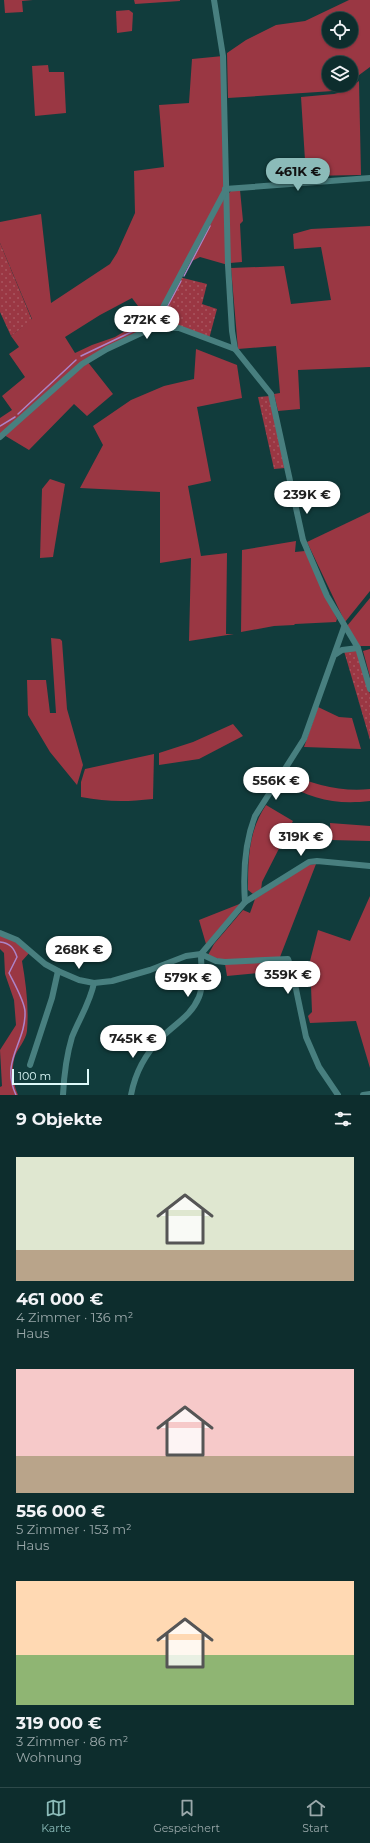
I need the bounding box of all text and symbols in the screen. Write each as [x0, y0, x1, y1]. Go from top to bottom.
map controls [322, 12, 358, 92]
button: locate [322, 12, 358, 48]
button: layers [322, 56, 358, 92]
pin: 461K € [265, 158, 331, 192]
text: 461K € [275, 163, 321, 179]
pin: 272K € [114, 306, 180, 340]
text: 272K € [123, 311, 171, 327]
pin: 239K € [274, 481, 340, 515]
text: 239K € [283, 486, 331, 502]
pin: 556K € [243, 767, 309, 801]
text: 556K € [252, 772, 300, 788]
pin: 319K € [268, 823, 334, 857]
text: 319K € [279, 828, 323, 844]
pin: 268K € [46, 936, 112, 970]
text: 268K € [55, 941, 103, 957]
pin: 359K € [255, 961, 321, 995]
pin: 579K € [155, 964, 221, 998]
text: 359K € [264, 966, 312, 982]
text: 579K € [164, 969, 212, 985]
pin: 745K € [100, 1025, 166, 1059]
text: 745K € [109, 1030, 157, 1046]
scale bar [12, 1067, 89, 1086]
text: 100 m [18, 1069, 51, 1083]
icon: filters [332, 1108, 354, 1130]
text: 9 Objekte [16, 1109, 103, 1129]
icon: home [149, 1183, 221, 1255]
text: 461 000 € [16, 1289, 103, 1309]
text: 4 Zimmer · 136 m² [16, 1309, 133, 1325]
text: Haus [16, 1325, 49, 1341]
icon: home [149, 1395, 221, 1467]
text: 556 000 € [16, 1501, 105, 1521]
text: 5 Zimmer · 153 m² [16, 1521, 132, 1537]
text: Haus [16, 1537, 49, 1553]
icon: home [149, 1607, 221, 1679]
text: 319 000 € [16, 1713, 102, 1733]
text: 3 Zimmer · 86 m² [16, 1733, 128, 1749]
text: Wohnung [16, 1749, 82, 1765]
tab: Karte [41, 1797, 71, 1835]
tab: Gespeichert [153, 1797, 220, 1835]
tab: Start [302, 1797, 329, 1835]

